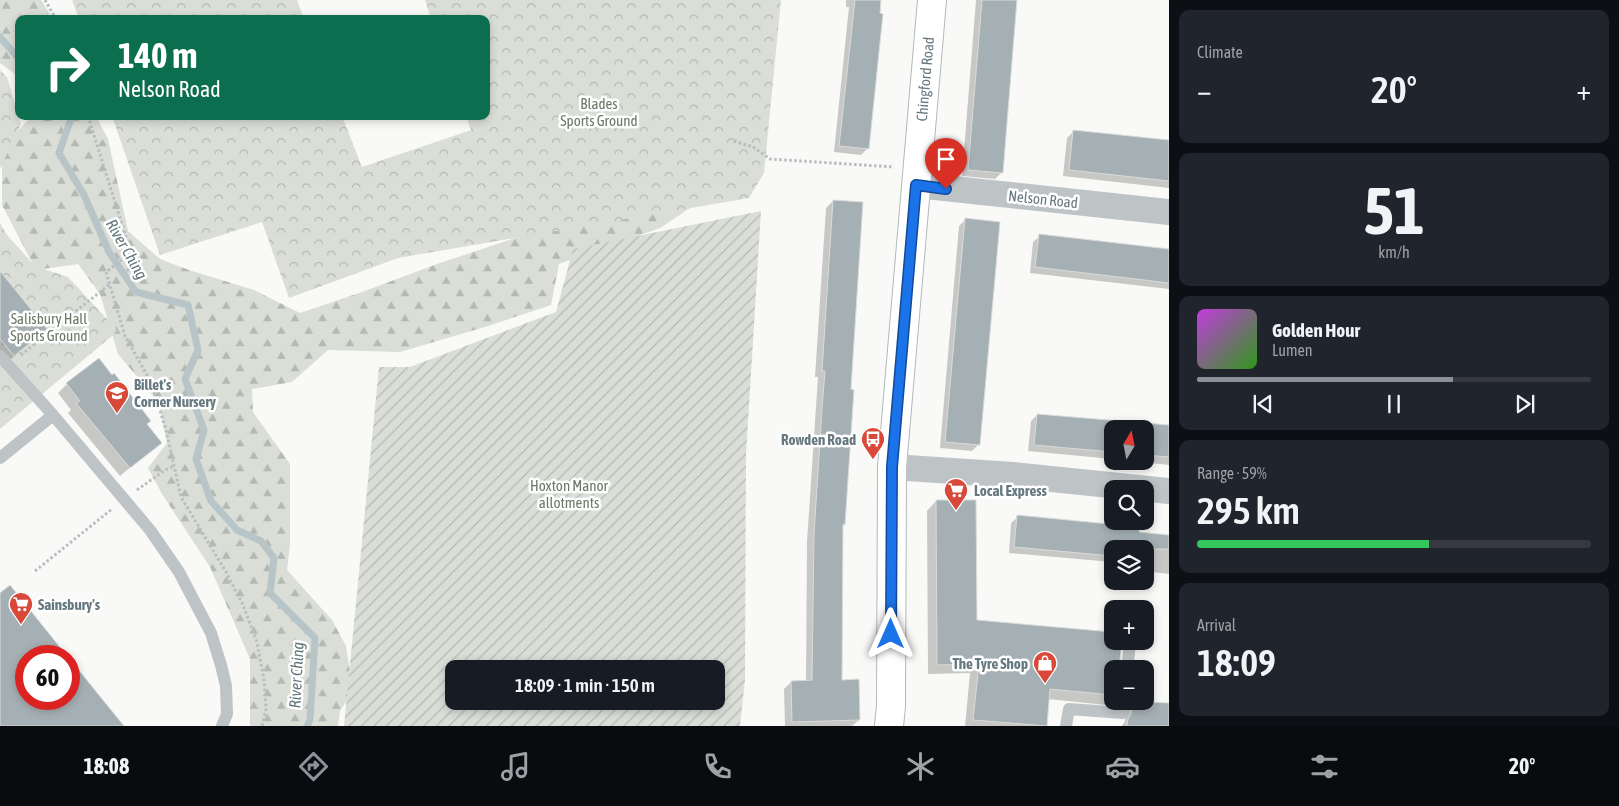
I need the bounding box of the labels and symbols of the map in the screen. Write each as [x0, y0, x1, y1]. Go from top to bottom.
street label: Chingford Road [913, 36, 937, 122]
park label: Blades Sports Ground [560, 95, 638, 129]
pin [925, 138, 967, 189]
street label: Nelson Road [1007, 187, 1079, 211]
water label: River Ching [102, 216, 151, 283]
park label: Salisbury Hall Sports Ground [10, 310, 88, 344]
place label: Billet's Corner Nursery [134, 376, 217, 410]
school or university icon: Billet's Corner Nursery [104, 380, 130, 414]
north arrow [1104, 420, 1154, 470]
bus stop icon: Rowden Road [860, 426, 886, 460]
place label: Rowden Road [781, 431, 856, 448]
park label: Hoxton Manor allotments [530, 477, 609, 511]
supermarket icon: Local Express [943, 477, 969, 511]
place label: Local Express [974, 482, 1048, 499]
supermarket icon: Sainsbury's [8, 591, 34, 625]
place label: Sainsbury's [38, 596, 101, 613]
position arrow [864, 607, 916, 659]
water label: River Ching [285, 641, 308, 709]
speed limit sign: 60 [15, 645, 80, 710]
shop icon: The Tyre Shop [1032, 650, 1058, 684]
place label: The Tyre Shop [952, 655, 1028, 672]

